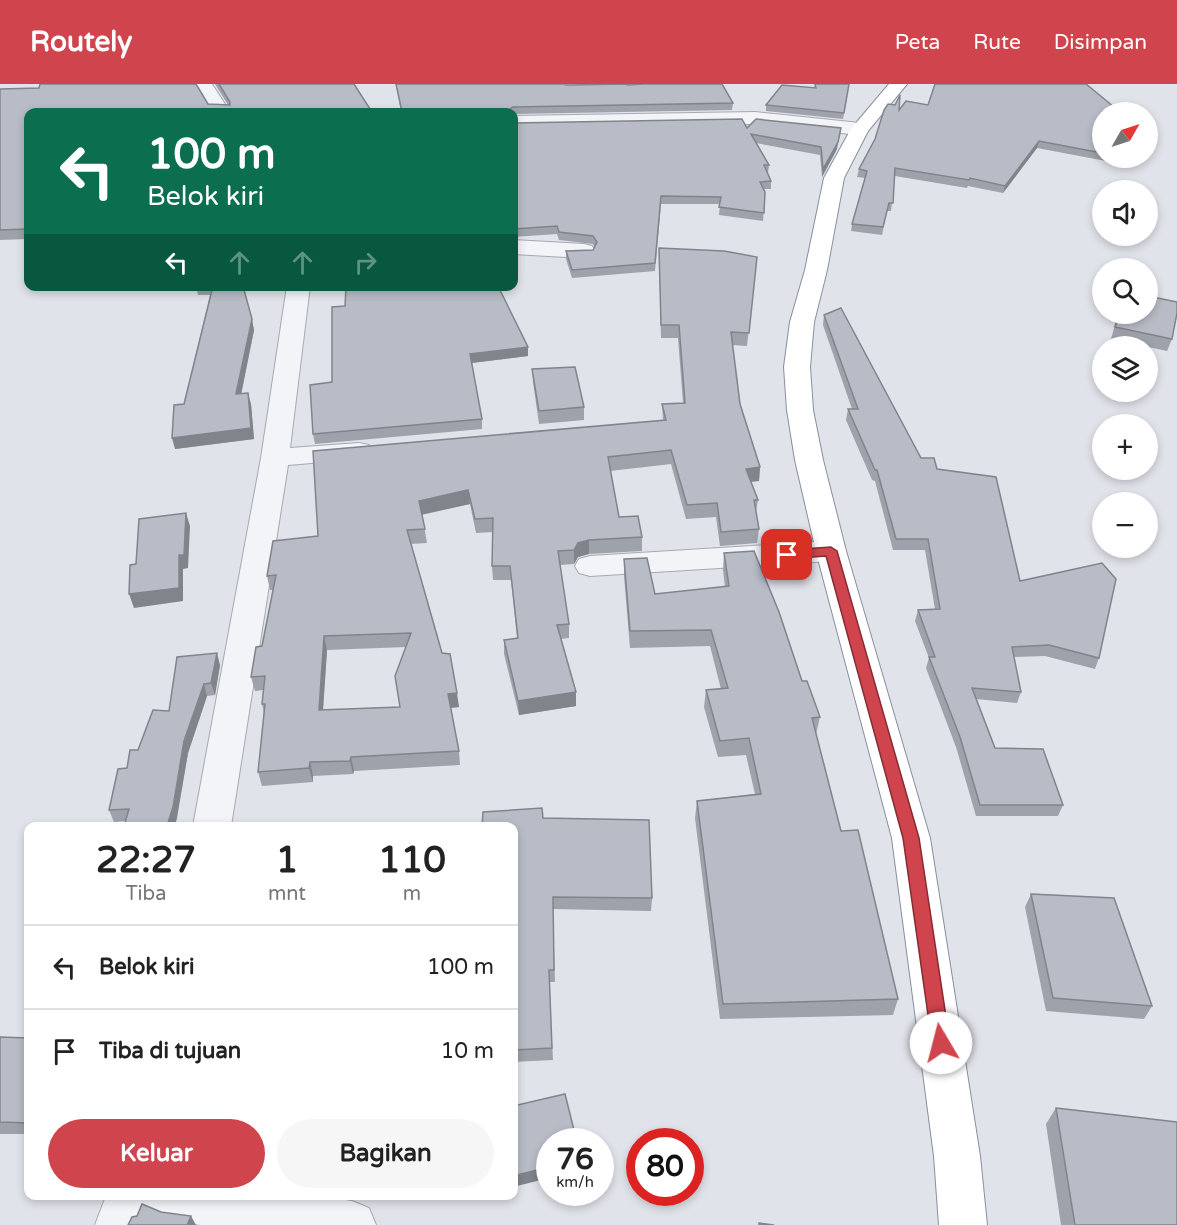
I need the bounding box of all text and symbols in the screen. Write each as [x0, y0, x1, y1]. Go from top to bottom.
text: Routely [30, 25, 132, 59]
text: Peta [895, 30, 940, 55]
text: Rute [973, 30, 1021, 55]
text: Disimpan [1054, 30, 1147, 55]
north arrow [1092, 102, 1158, 168]
map controls [1092, 102, 1158, 558]
text: 100 m [147, 129, 276, 180]
icon: left [48, 132, 126, 210]
text: Belok kiri [147, 180, 264, 213]
button: sound [1092, 180, 1158, 246]
icon: left [160, 246, 193, 279]
icon: ahead [223, 246, 256, 279]
icon: ahead [286, 246, 319, 279]
icon: right [349, 246, 382, 279]
button: search [1092, 258, 1158, 324]
button: layers [1092, 336, 1158, 402]
button: + [1092, 414, 1158, 480]
button: − [1092, 492, 1158, 558]
pin [761, 529, 812, 580]
icon: arrive [770, 538, 803, 571]
text: 22:27 [96, 839, 196, 882]
text: 1 [276, 839, 298, 882]
text: 110 [378, 839, 446, 882]
text: Tiba [126, 882, 166, 906]
text: mnt [268, 882, 306, 906]
text: m [403, 882, 421, 906]
icon: left [48, 951, 81, 984]
text: Belok kiri [99, 954, 195, 980]
text: 100 m [427, 954, 494, 980]
position arrow [909, 1011, 973, 1075]
icon: arrive [48, 1035, 81, 1068]
text: Tiba di tujuan [99, 1038, 241, 1064]
text: 10 m [440, 1038, 494, 1064]
button: Keluar [48, 1119, 265, 1188]
button: Bagikan [277, 1119, 494, 1188]
speed limit sign: 80 [626, 1128, 704, 1206]
text: 76 [556, 1141, 594, 1178]
text: km/h [556, 1173, 594, 1191]

